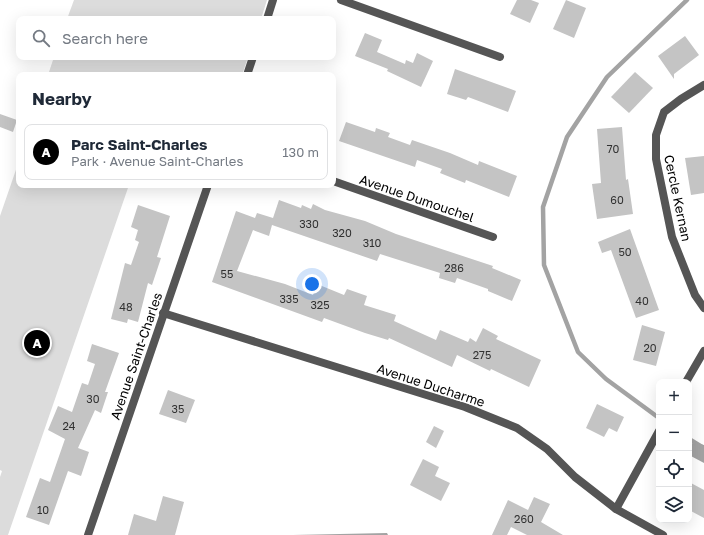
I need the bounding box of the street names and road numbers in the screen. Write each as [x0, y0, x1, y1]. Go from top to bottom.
street label: Cercle Kernan [661, 153, 695, 243]
street label: Avenue Dumouchel [358, 171, 476, 225]
street label: Avenue Saint-Charles [107, 290, 165, 422]
street label: Avenue Ducharme [375, 360, 487, 410]

